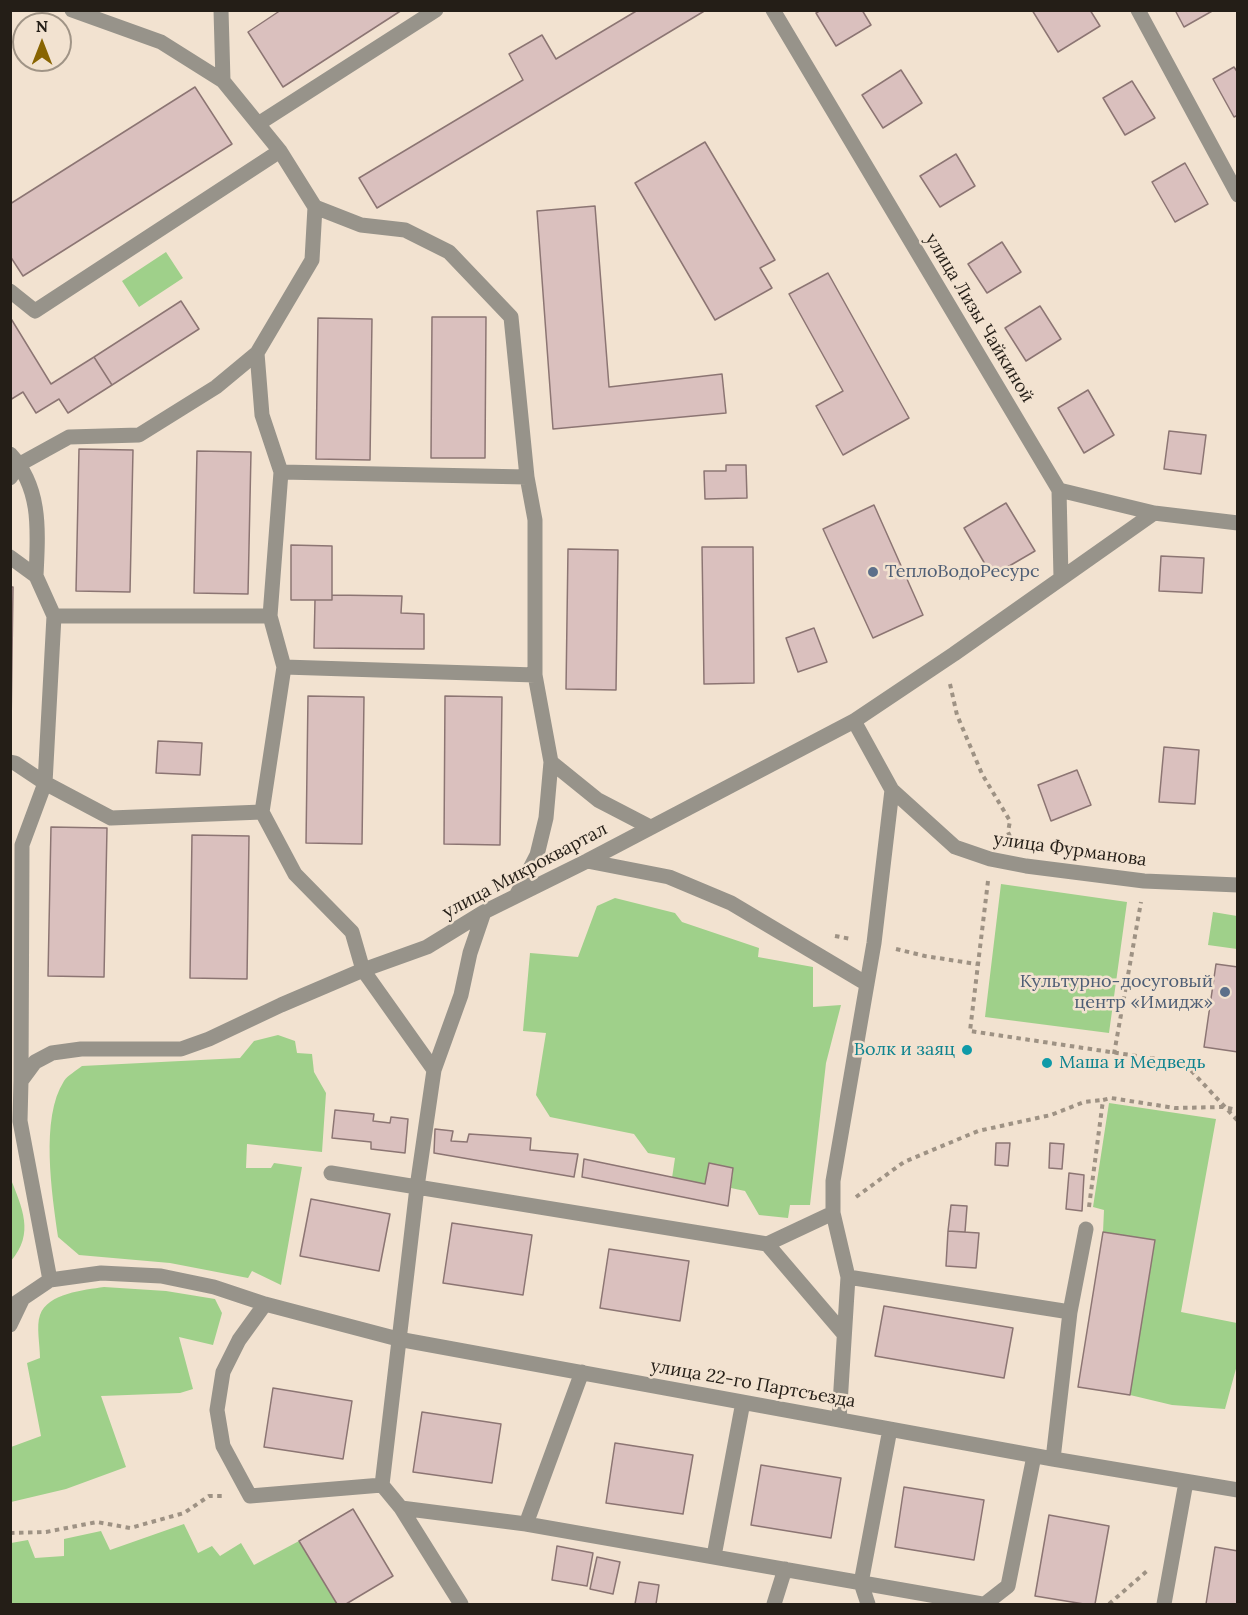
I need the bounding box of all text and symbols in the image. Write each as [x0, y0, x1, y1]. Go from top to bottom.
north arrow [12, 12, 72, 72]
text: N [36, 16, 48, 36]
street label: улица Лизы Чайкиной [920, 229, 1038, 407]
place label: ТеплоВодоРесурс [885, 561, 1040, 583]
marker: ТеплоВодоРесурс [866, 565, 880, 579]
street label: улица Микроквартал [439, 818, 611, 924]
street label: улица Фурманова [992, 829, 1148, 871]
place label: Культурно-досуговый центр «Имидж» [1020, 971, 1213, 1014]
marker: Культурно-досуговый центр «Имидж» [1218, 985, 1232, 999]
place label: Волк и заяц [854, 1039, 955, 1061]
marker: Волк и заяц [960, 1043, 974, 1057]
place label: Маша и Медведь [1059, 1052, 1206, 1074]
marker: Маша и Медведь [1040, 1056, 1054, 1070]
street label: улица 22-го Партсъезда [649, 1355, 857, 1413]

